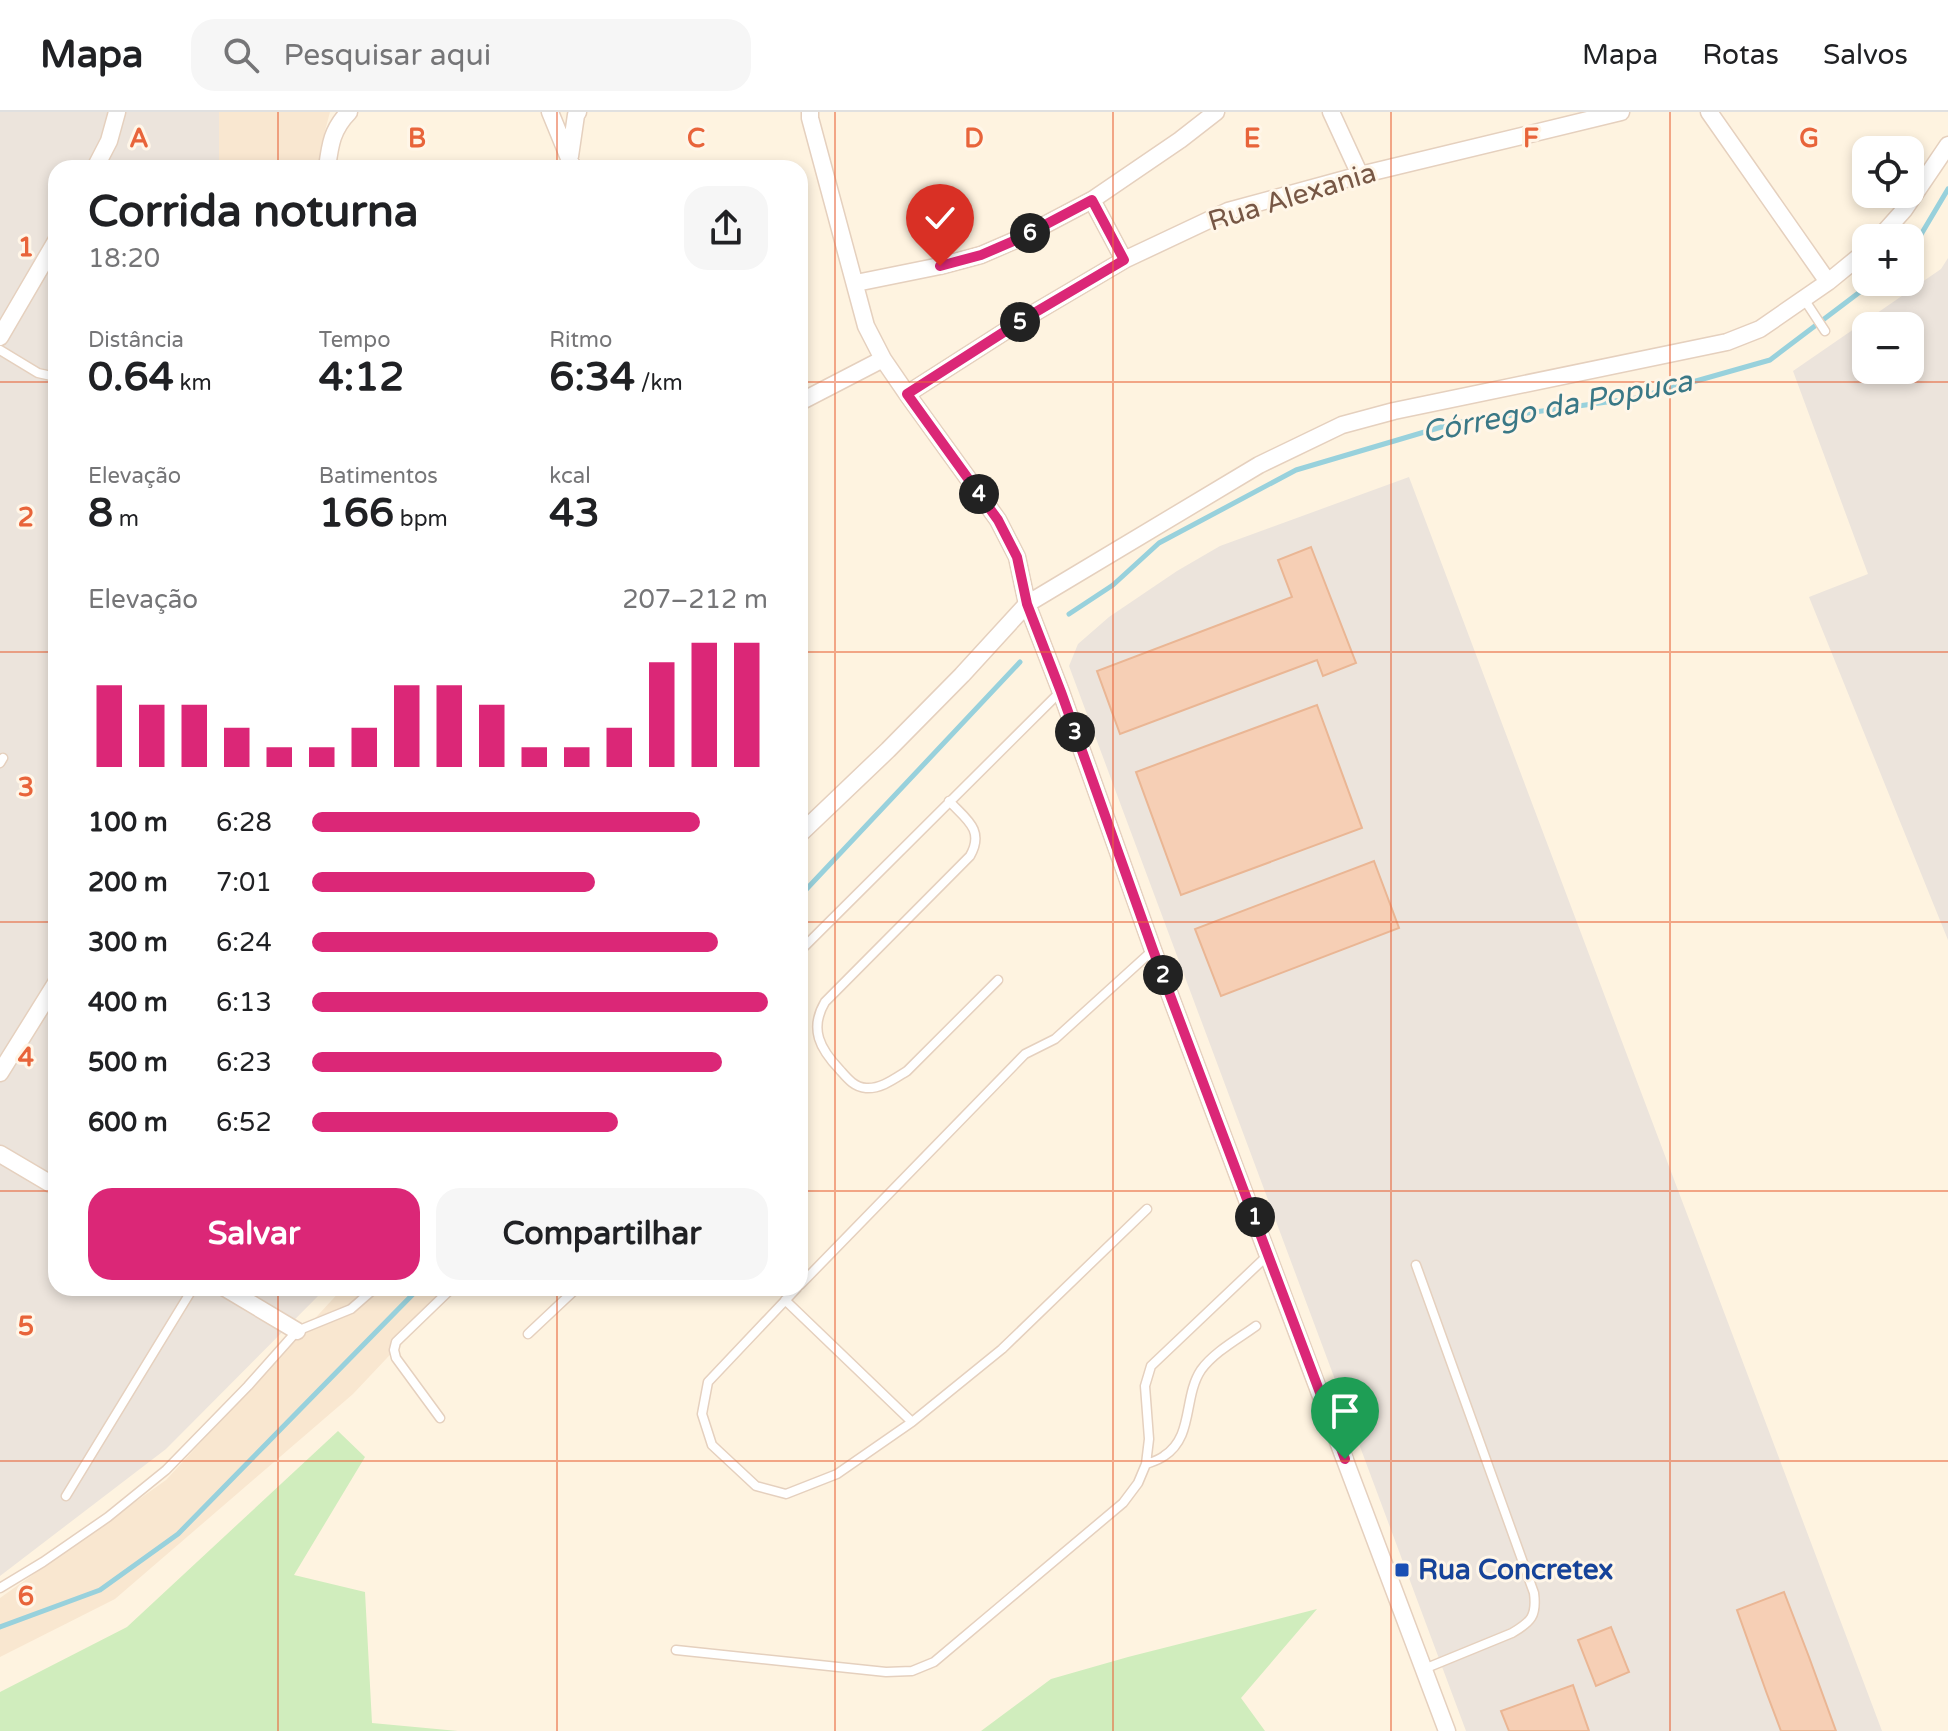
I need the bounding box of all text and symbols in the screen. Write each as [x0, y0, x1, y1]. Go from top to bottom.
search box [191, 19, 751, 91]
text: Mapa [40, 32, 143, 78]
icon: search [219, 33, 263, 77]
text: Pesquisar aqui [283, 37, 491, 74]
text: Mapa [1582, 38, 1658, 72]
text: Rotas [1702, 38, 1779, 72]
text: Salvos [1823, 38, 1908, 72]
text: A [129, 123, 149, 154]
text: B [408, 123, 426, 154]
text: C [687, 123, 705, 154]
text: D [964, 123, 984, 154]
text: E [1244, 123, 1260, 154]
text: F [1523, 123, 1539, 154]
text: G [1799, 123, 1819, 154]
map controls [1852, 136, 1924, 384]
button: locate [1852, 136, 1924, 208]
street label: Rua Alexania [1204, 155, 1380, 239]
pin [906, 184, 974, 266]
text: Corrida noturna [88, 186, 419, 239]
button: share [684, 186, 768, 270]
icon: check [918, 196, 962, 240]
pin: 6 [1010, 213, 1050, 253]
text: 6 [1023, 220, 1037, 246]
button: + [1852, 224, 1924, 296]
text: 1 [18, 232, 34, 263]
text: 18:20 [88, 243, 160, 274]
pin: 5 [1000, 302, 1040, 342]
text: 5 [1013, 309, 1027, 335]
button: − [1852, 312, 1924, 384]
text: Distância [88, 327, 184, 353]
text: Tempo [319, 327, 391, 353]
text: Ritmo [549, 327, 612, 353]
text: 0.64 [88, 353, 174, 401]
text: 4:12 [319, 353, 404, 401]
text: 6:34 [549, 353, 635, 401]
water label: Córrego da Popuca [1419, 362, 1696, 451]
text: km [174, 370, 212, 396]
text: /km [635, 370, 683, 396]
text: Elevação [88, 463, 181, 489]
text: Batimentos [319, 463, 438, 489]
text: kcal [549, 463, 591, 489]
pin: 4 [959, 474, 999, 514]
text: 4 [972, 481, 986, 507]
text: 8 [88, 489, 113, 537]
text: 166 [319, 489, 394, 537]
text: 43 [549, 489, 600, 537]
text: 2 [18, 502, 34, 533]
text: m [113, 506, 139, 532]
text: bpm [394, 506, 448, 532]
text: Elevação [88, 584, 198, 615]
text: 207–212 m [622, 584, 768, 615]
pin: 3 [1055, 712, 1095, 752]
text: 3 [1068, 719, 1082, 745]
text: 3 [18, 772, 34, 803]
text: 100 m [88, 807, 168, 838]
text: 6:28 [216, 807, 272, 838]
text: 200 m [88, 867, 168, 898]
text: 7:01 [216, 867, 272, 898]
text: 300 m [88, 927, 168, 958]
text: 6:24 [216, 927, 272, 958]
pin: 2 [1143, 955, 1183, 995]
text: 2 [1156, 962, 1170, 988]
text: 400 m [88, 987, 168, 1018]
text: 6:13 [216, 987, 272, 1018]
text: 4 [18, 1042, 34, 1073]
text: 500 m [88, 1047, 168, 1078]
text: 6:23 [216, 1047, 272, 1078]
text: 600 m [88, 1107, 168, 1138]
text: 6:52 [216, 1107, 272, 1138]
button: Salvar [88, 1188, 420, 1280]
button: Compartilhar [436, 1188, 768, 1280]
pin: 1 [1235, 1197, 1275, 1237]
text: 1 [1248, 1204, 1262, 1230]
text: 5 [18, 1311, 34, 1342]
pin [1311, 1377, 1379, 1459]
icon: arrive [1323, 1389, 1367, 1433]
place label: Rua Concretex [1418, 1553, 1614, 1587]
marker: Rua Concretex [1393, 1561, 1411, 1579]
text: 6 [18, 1581, 34, 1612]

